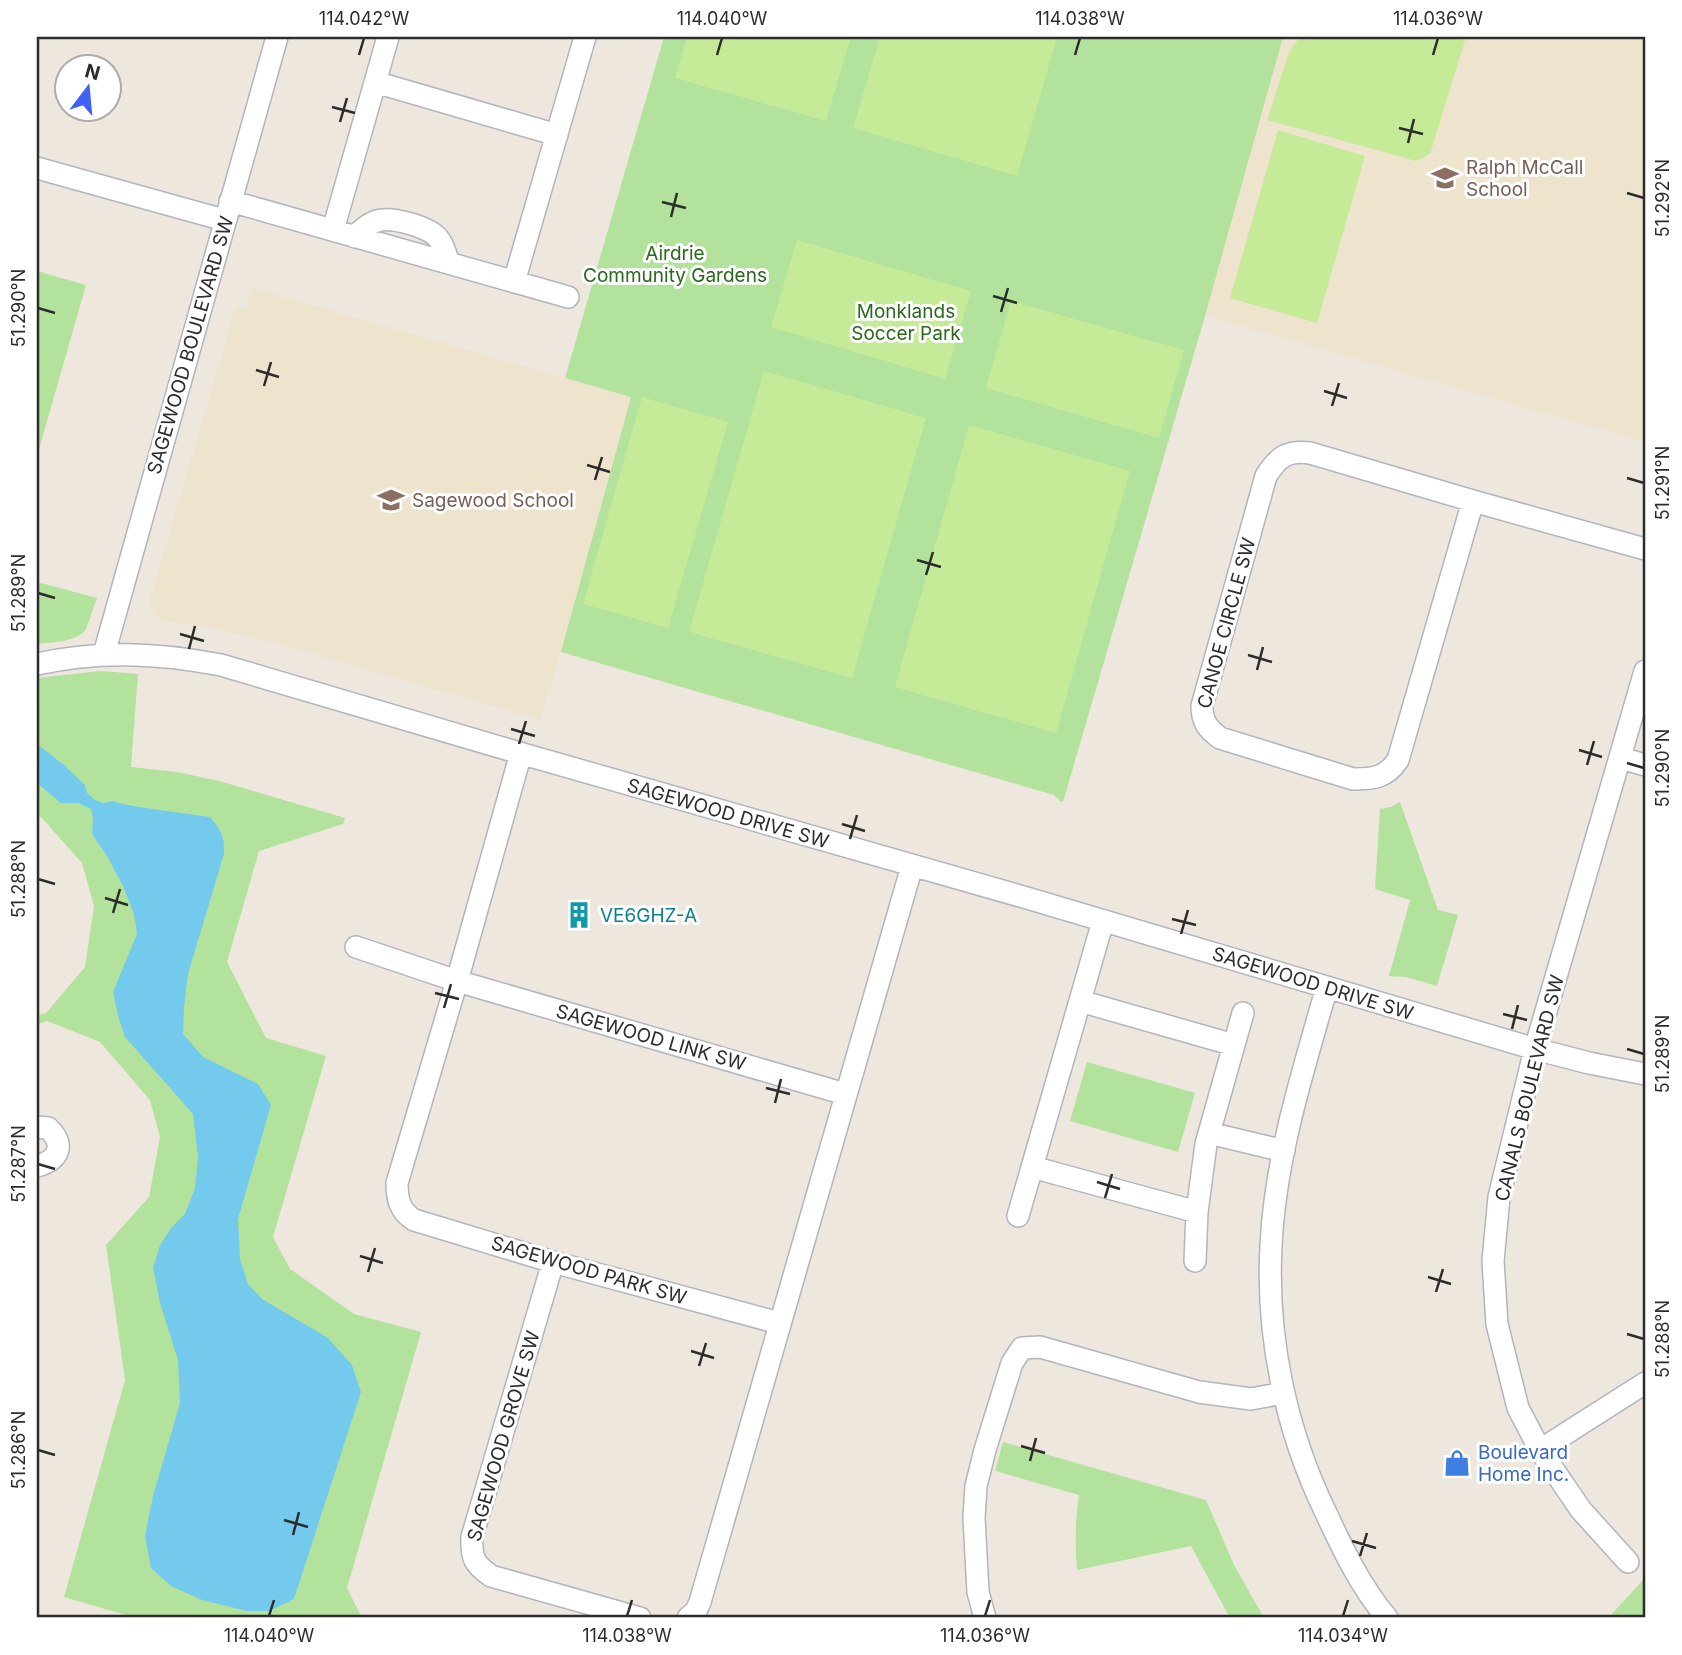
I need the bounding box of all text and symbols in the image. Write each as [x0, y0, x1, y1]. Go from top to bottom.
text: 114.042°W [319, 8, 409, 29]
text: 114.040°W [677, 8, 768, 29]
text: 114.038°W [1035, 8, 1125, 29]
text: 114.036°W [1393, 8, 1483, 29]
north arrow [52, 52, 122, 122]
text: N [82, 59, 103, 85]
place label: Ralph McCall School [1466, 156, 1583, 201]
text: 51.292°N [1652, 159, 1673, 237]
school or university icon: Ralph McCall School [1430, 163, 1460, 193]
street label: SAGEWOOD BOULEVARD SW [143, 213, 238, 477]
park label: Airdrie Community Gardens [583, 242, 767, 287]
text: 51.290°N [8, 269, 29, 347]
park label: Monklands Soccer Park [851, 300, 961, 345]
text: 51.291°N [1652, 446, 1673, 520]
school or university icon: Sagewood School [376, 485, 406, 515]
place label: Sagewood School [412, 489, 574, 512]
street label: CANOE CIRCLE SW [1193, 535, 1260, 711]
text: 51.289°N [8, 554, 29, 632]
text: 51.290°N [1652, 729, 1673, 807]
street label: SAGEWOOD DRIVE SW [624, 774, 832, 853]
text: 51.288°N [8, 840, 29, 918]
building icon: VE6GHZ-A [564, 900, 594, 930]
place label: VE6GHZ-A [600, 904, 697, 927]
street label: SAGEWOOD DRIVE SW [1210, 942, 1416, 1025]
street label: CANALS BOULEVARD SW [1490, 972, 1569, 1204]
street label: SAGEWOOD LINK SW [553, 999, 749, 1076]
text: 51.289°N [1652, 1015, 1673, 1093]
text: 51.287°N [8, 1125, 29, 1203]
street label: SAGEWOOD PARK SW [489, 1232, 689, 1309]
text: 51.288°N [1652, 1300, 1673, 1378]
street label: SAGEWOOD GROVE SW [462, 1328, 545, 1544]
text: 51.286°N [8, 1411, 29, 1489]
place label: Boulevard Home Inc. [1478, 1441, 1569, 1486]
shop icon: Boulevard Home Inc. [1442, 1448, 1472, 1478]
text: 114.040°W [224, 1625, 315, 1646]
text: 114.038°W [582, 1625, 672, 1646]
text: 114.036°W [940, 1625, 1030, 1646]
text: 114.034°W [1298, 1625, 1388, 1646]

